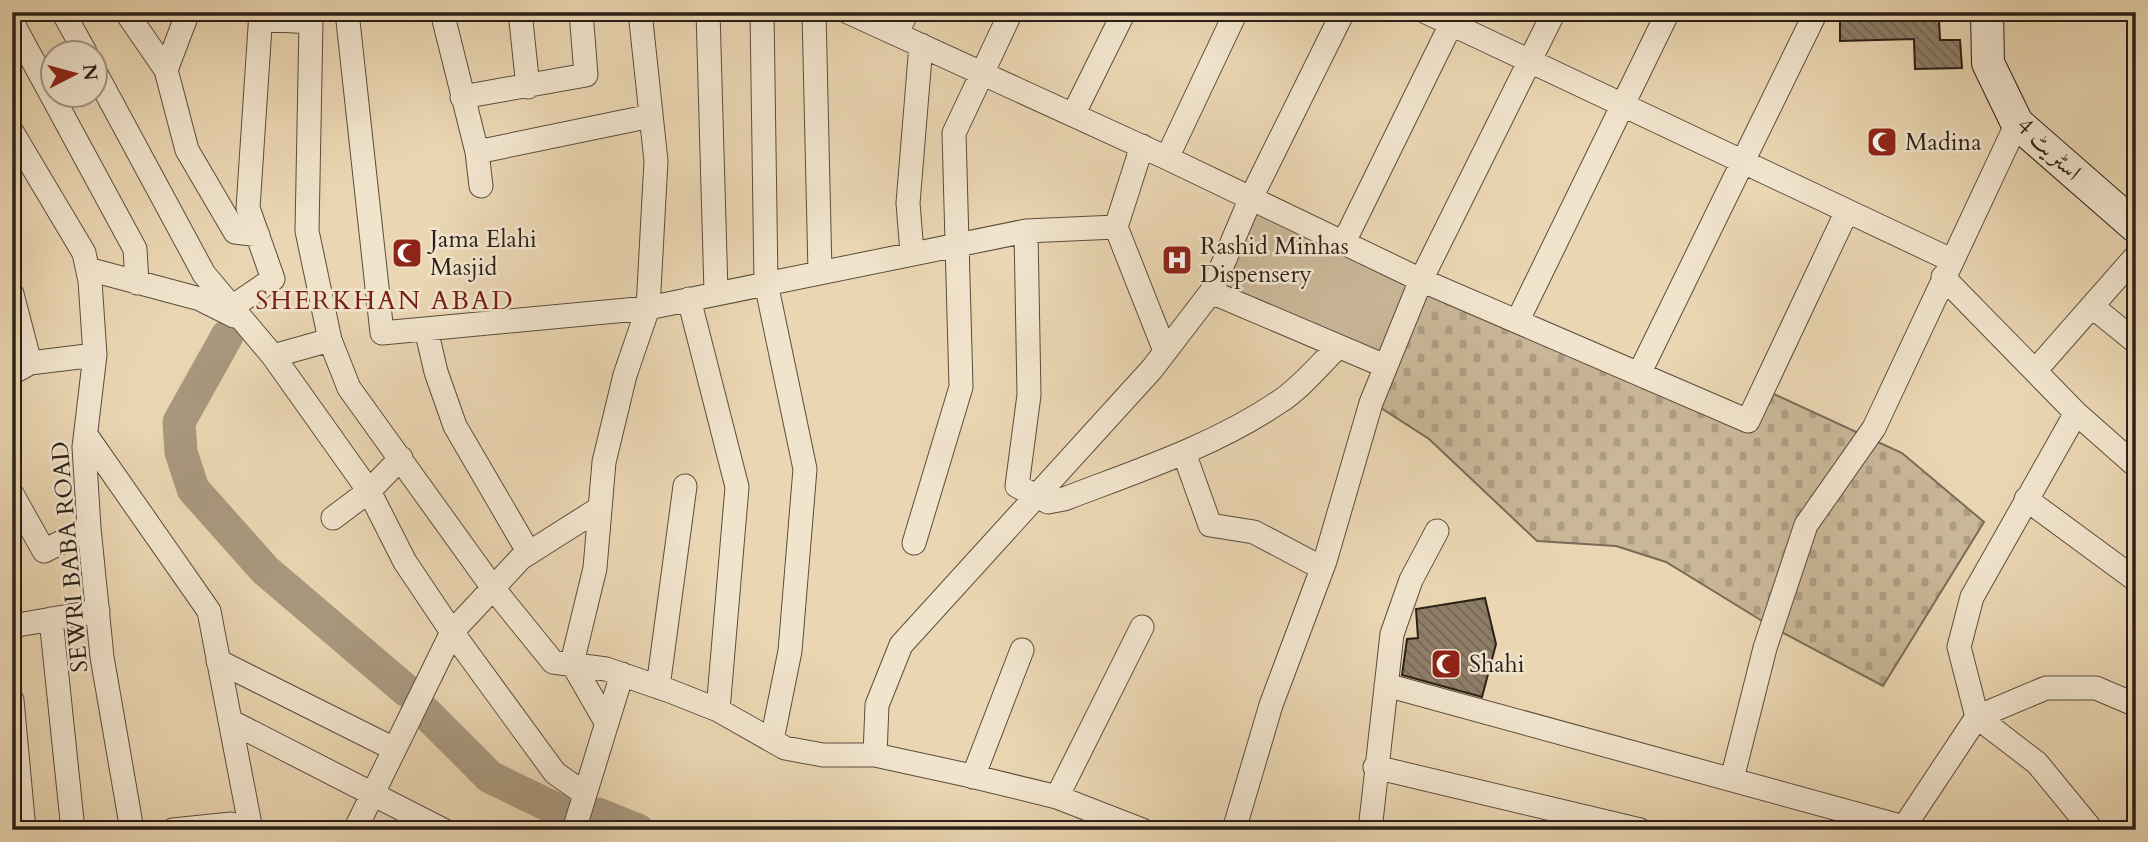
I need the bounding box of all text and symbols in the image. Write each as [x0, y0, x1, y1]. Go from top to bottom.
north arrow [38, 38, 108, 108]
text: N [76, 63, 104, 82]
street label: اسٹریٹ 4 [2009, 110, 2089, 188]
mosque icon: Madina [1865, 125, 1899, 159]
place label: Madina [1905, 126, 1982, 159]
place label: Jama Elahi Masjid [427, 223, 537, 284]
place label: Rashid Minhas Dispensery [1200, 230, 1349, 291]
mosque icon: Jama Elahi Masjid [390, 236, 424, 270]
hospital icon: Rashid Minhas Dispensery [1160, 243, 1194, 277]
district label: SHERKHAN ABAD [255, 283, 515, 318]
street label: SEWRI BABA ROAD [43, 440, 97, 674]
mosque icon: Shahi [1429, 647, 1463, 681]
place label: Shahi [1469, 648, 1525, 681]

